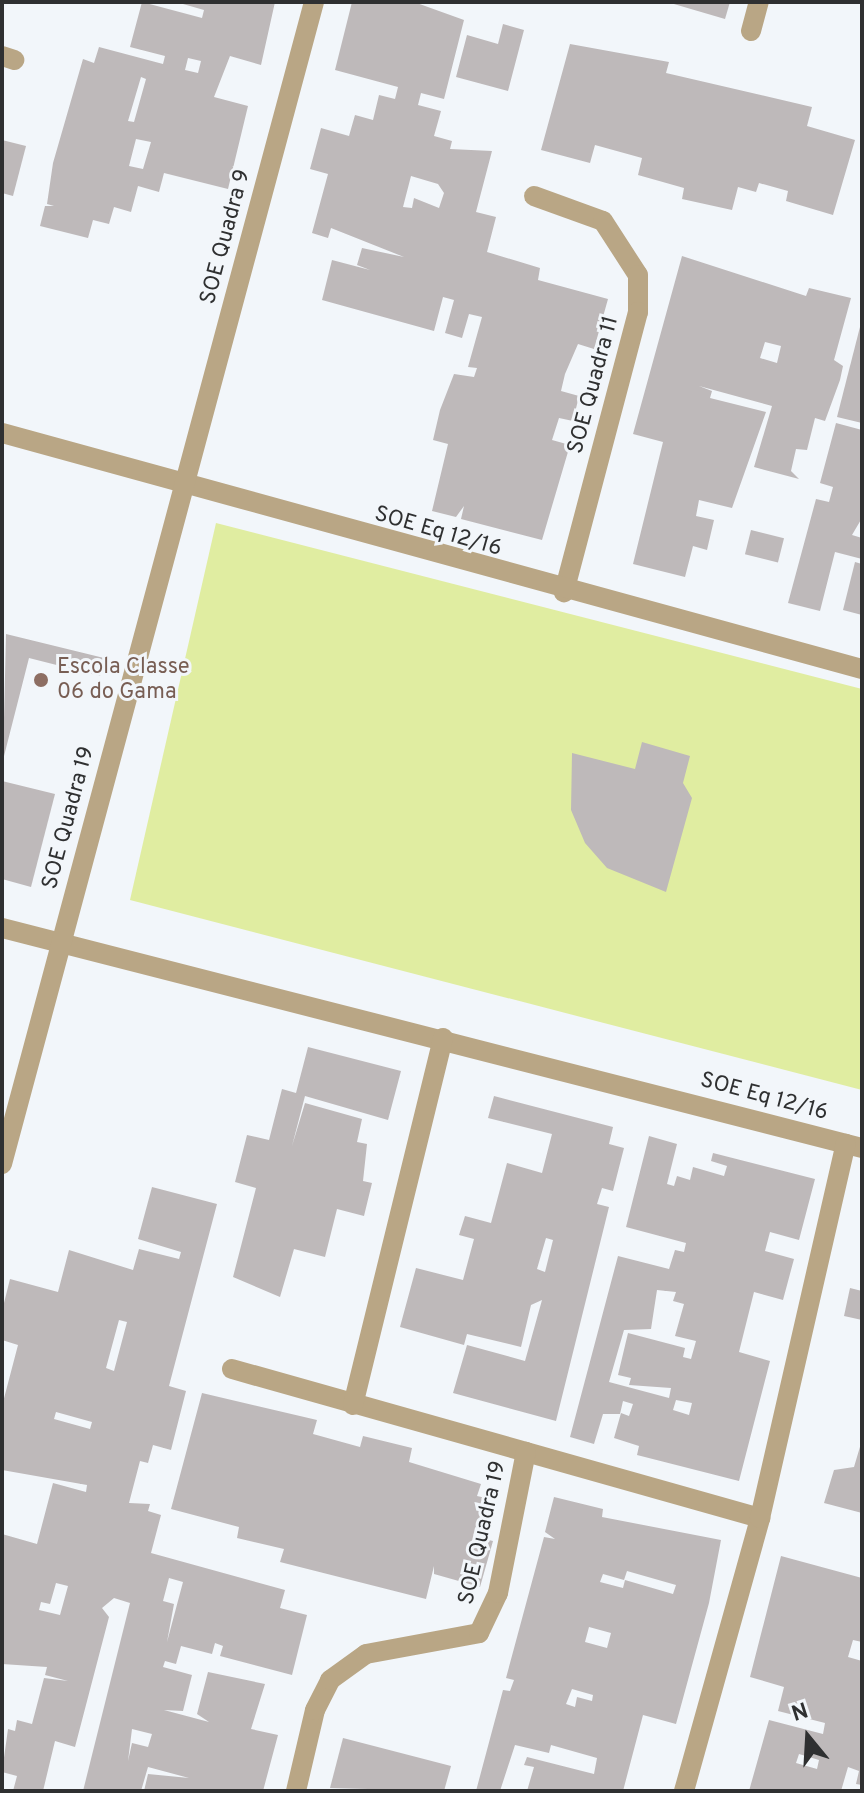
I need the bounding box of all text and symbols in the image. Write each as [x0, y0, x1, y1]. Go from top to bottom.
street label: SOE Quadra 9 [195, 167, 257, 307]
street label: SOE Quadra 11 [563, 313, 625, 457]
street label: SOE Eq 12/16 [371, 501, 505, 563]
place label: Escola Classe 06 do Gama [57, 654, 190, 706]
marker: Escola Classe 06 do Gama [32, 671, 50, 689]
street label: SOE Quadra 19 [37, 744, 101, 892]
street label: SOE Eq 12/16 [697, 1067, 831, 1127]
street label: SOE Quadra 19 [454, 1459, 512, 1607]
north arrow [768, 1697, 848, 1777]
text: N [789, 1698, 812, 1729]

